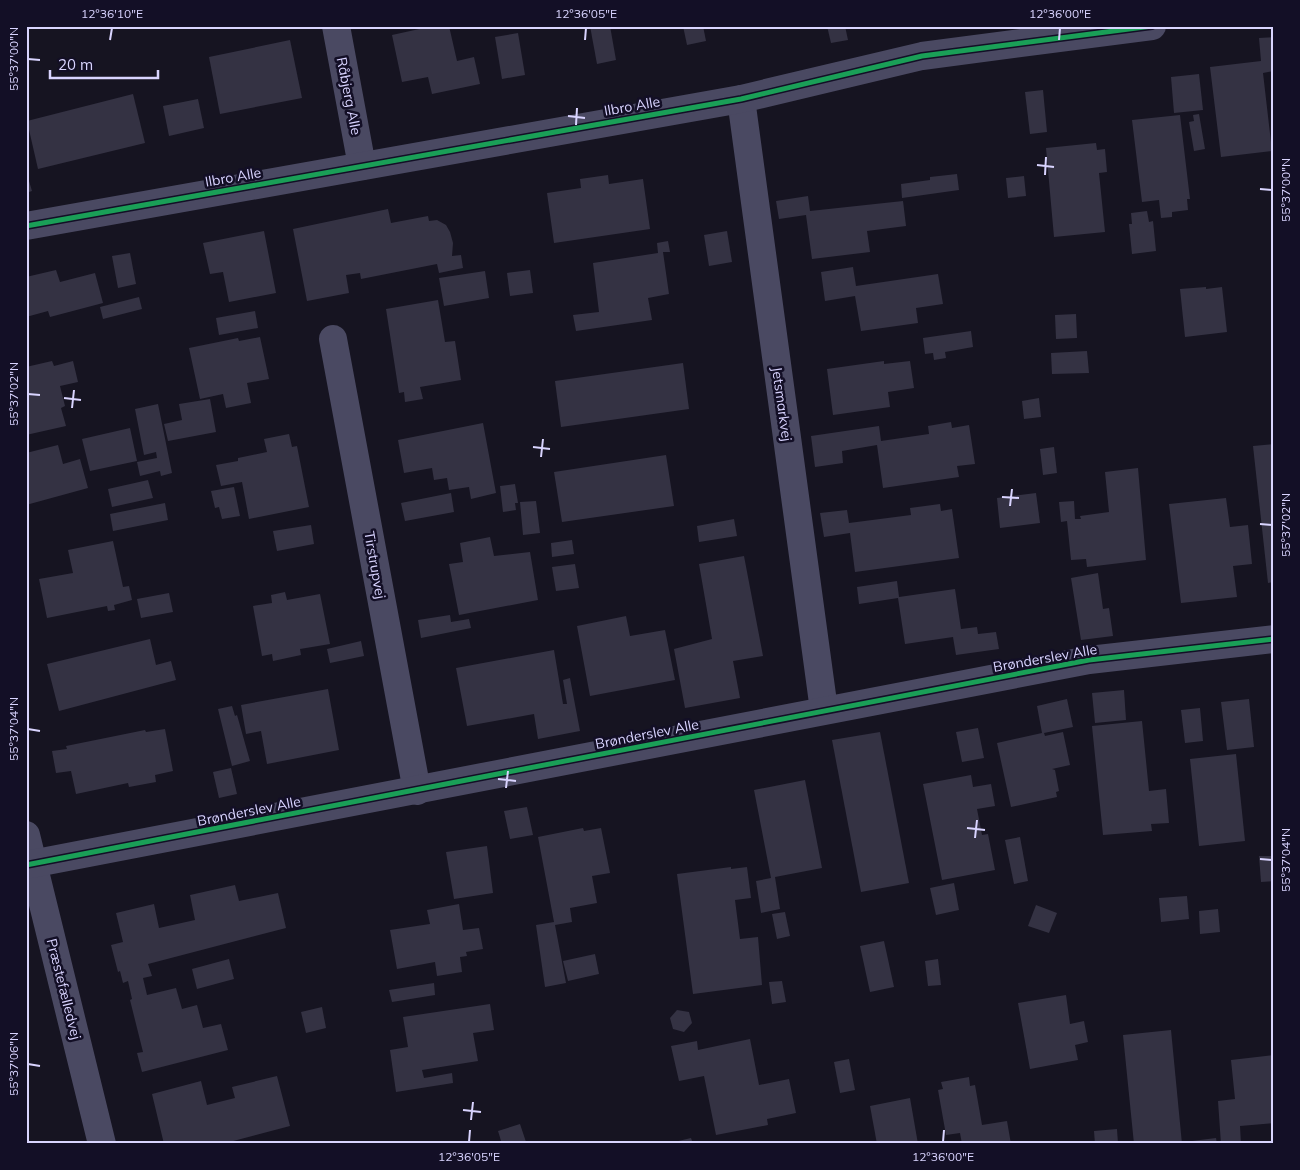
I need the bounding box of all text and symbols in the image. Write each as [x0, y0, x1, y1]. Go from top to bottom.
text: 12°36'10"E [81, 6, 143, 21]
text: 12°36'05"E [555, 6, 617, 21]
text: 12°36'00"E [1029, 6, 1091, 21]
text: 55°37'00"N [6, 27, 21, 91]
scale bar [50, 48, 158, 80]
text: 20 m [58, 55, 93, 74]
street label: Råbjerg Alle [333, 55, 365, 137]
street label: Ilbro Alle [603, 92, 661, 120]
text: 55°37'00"N [1278, 158, 1293, 222]
street label: Ilbro Alle [204, 163, 262, 191]
text: 55°37'02"N [6, 362, 21, 426]
street label: Jetsmarkvej [768, 366, 796, 442]
text: 55°37'02"N [1278, 493, 1293, 557]
street label: Tirstrupvej [360, 530, 390, 600]
street label: Brønderslev Alle [992, 640, 1098, 676]
text: 55°37'04"N [6, 697, 21, 761]
street label: Brønderslev Alle [594, 715, 700, 753]
street label: Brønderslev Alle [196, 792, 302, 830]
text: 55°37'04"N [1278, 828, 1293, 892]
street label: Præstefælledvej [43, 937, 85, 1041]
text: 55°37'06"N [6, 1032, 21, 1096]
text: 12°36'05"E [438, 1149, 500, 1164]
text: 12°36'00"E [912, 1149, 974, 1164]

